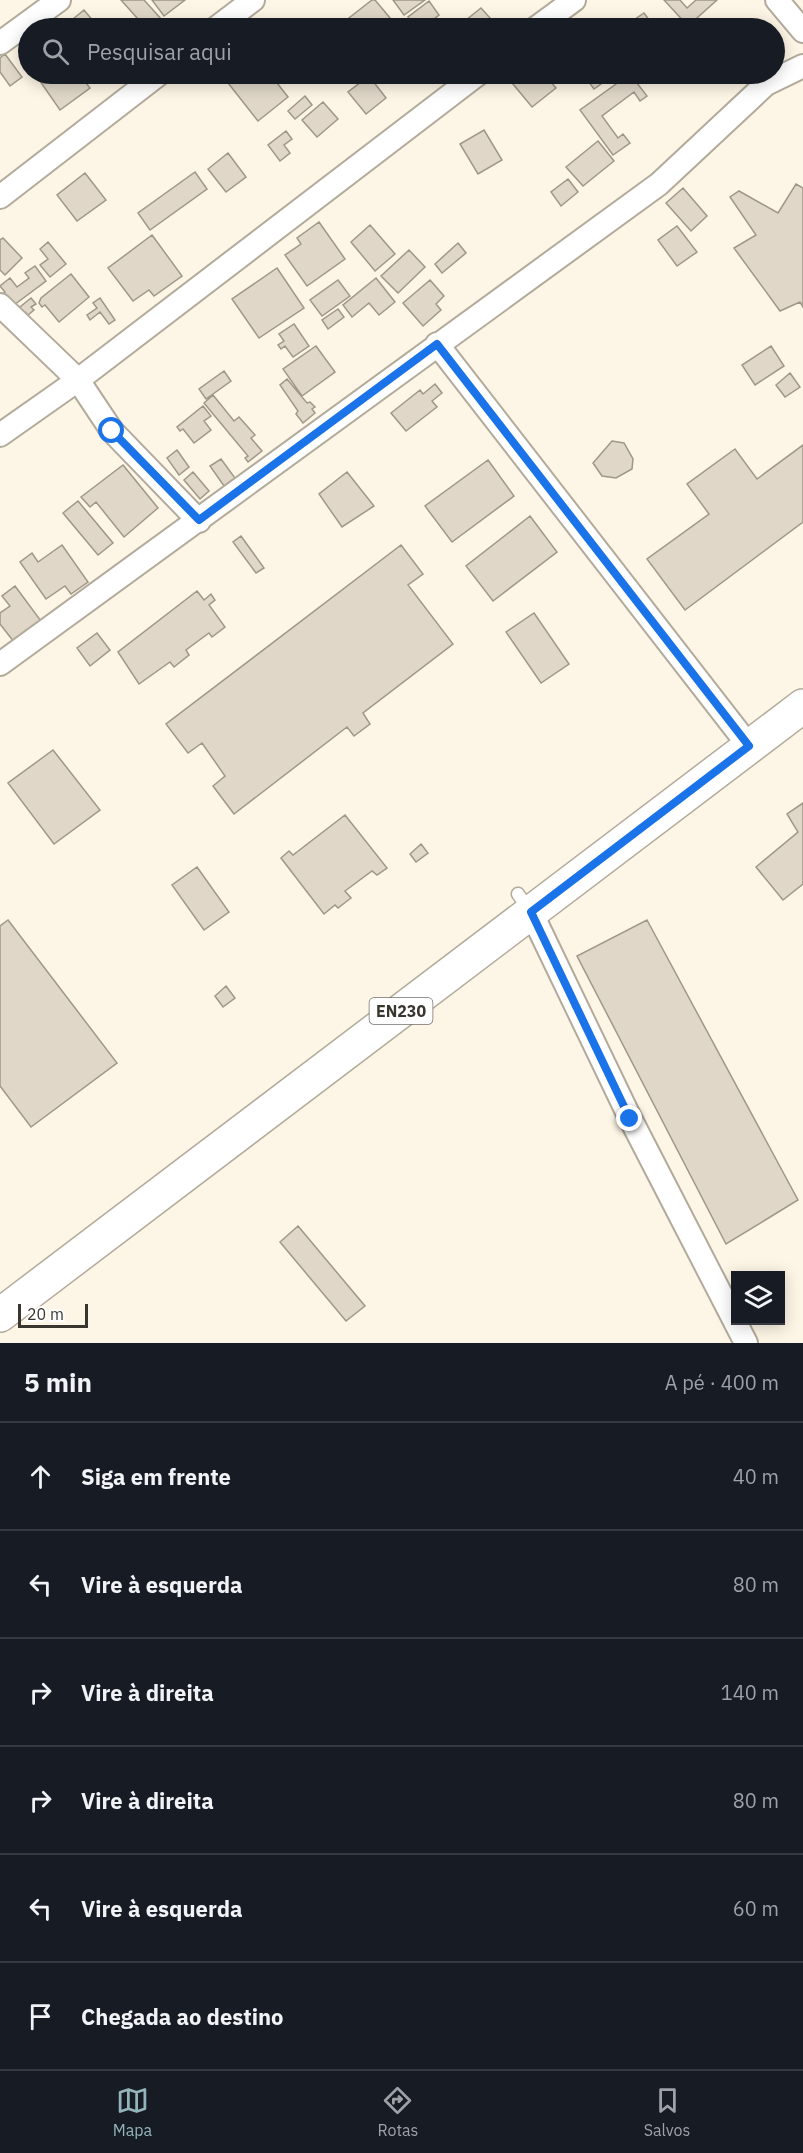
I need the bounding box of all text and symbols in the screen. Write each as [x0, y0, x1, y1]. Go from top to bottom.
search box [18, 18, 785, 84]
icon: search [39, 35, 72, 68]
text: Pesquisar aqui [87, 37, 232, 66]
route start [98, 417, 124, 443]
road number: EN230 [370, 998, 432, 1024]
route end [616, 1105, 642, 1131]
map controls [731, 1271, 785, 1325]
button: layers [731, 1271, 785, 1325]
scale bar [18, 1301, 88, 1328]
text: 20 m [27, 1304, 64, 1324]
text: 5 min [24, 1365, 92, 1399]
text: A pé · 400 m [665, 1369, 779, 1396]
icon: ahead [24, 1460, 57, 1493]
text: Siga em frente [81, 1462, 231, 1491]
text: 40 m [733, 1463, 779, 1490]
icon: left [24, 1568, 57, 1601]
text: Vire à esquerda [81, 1570, 243, 1599]
text: 80 m [733, 1571, 779, 1598]
icon: right [24, 1676, 57, 1709]
text: Vire à direita [81, 1678, 214, 1707]
text: 140 m [721, 1679, 779, 1706]
icon: right [24, 1784, 57, 1817]
text: Vire à direita [81, 1786, 214, 1815]
text: 80 m [733, 1787, 779, 1814]
icon: left [24, 1892, 57, 1925]
text: Vire à esquerda [81, 1894, 243, 1923]
text: 60 m [733, 1895, 779, 1922]
icon: arrive [24, 2000, 57, 2033]
text: Chegada ao destino [81, 2002, 284, 2031]
tab: Mapa [113, 2084, 152, 2140]
tab: Rotas [377, 2084, 418, 2140]
tab: Salvos [644, 2084, 690, 2140]

